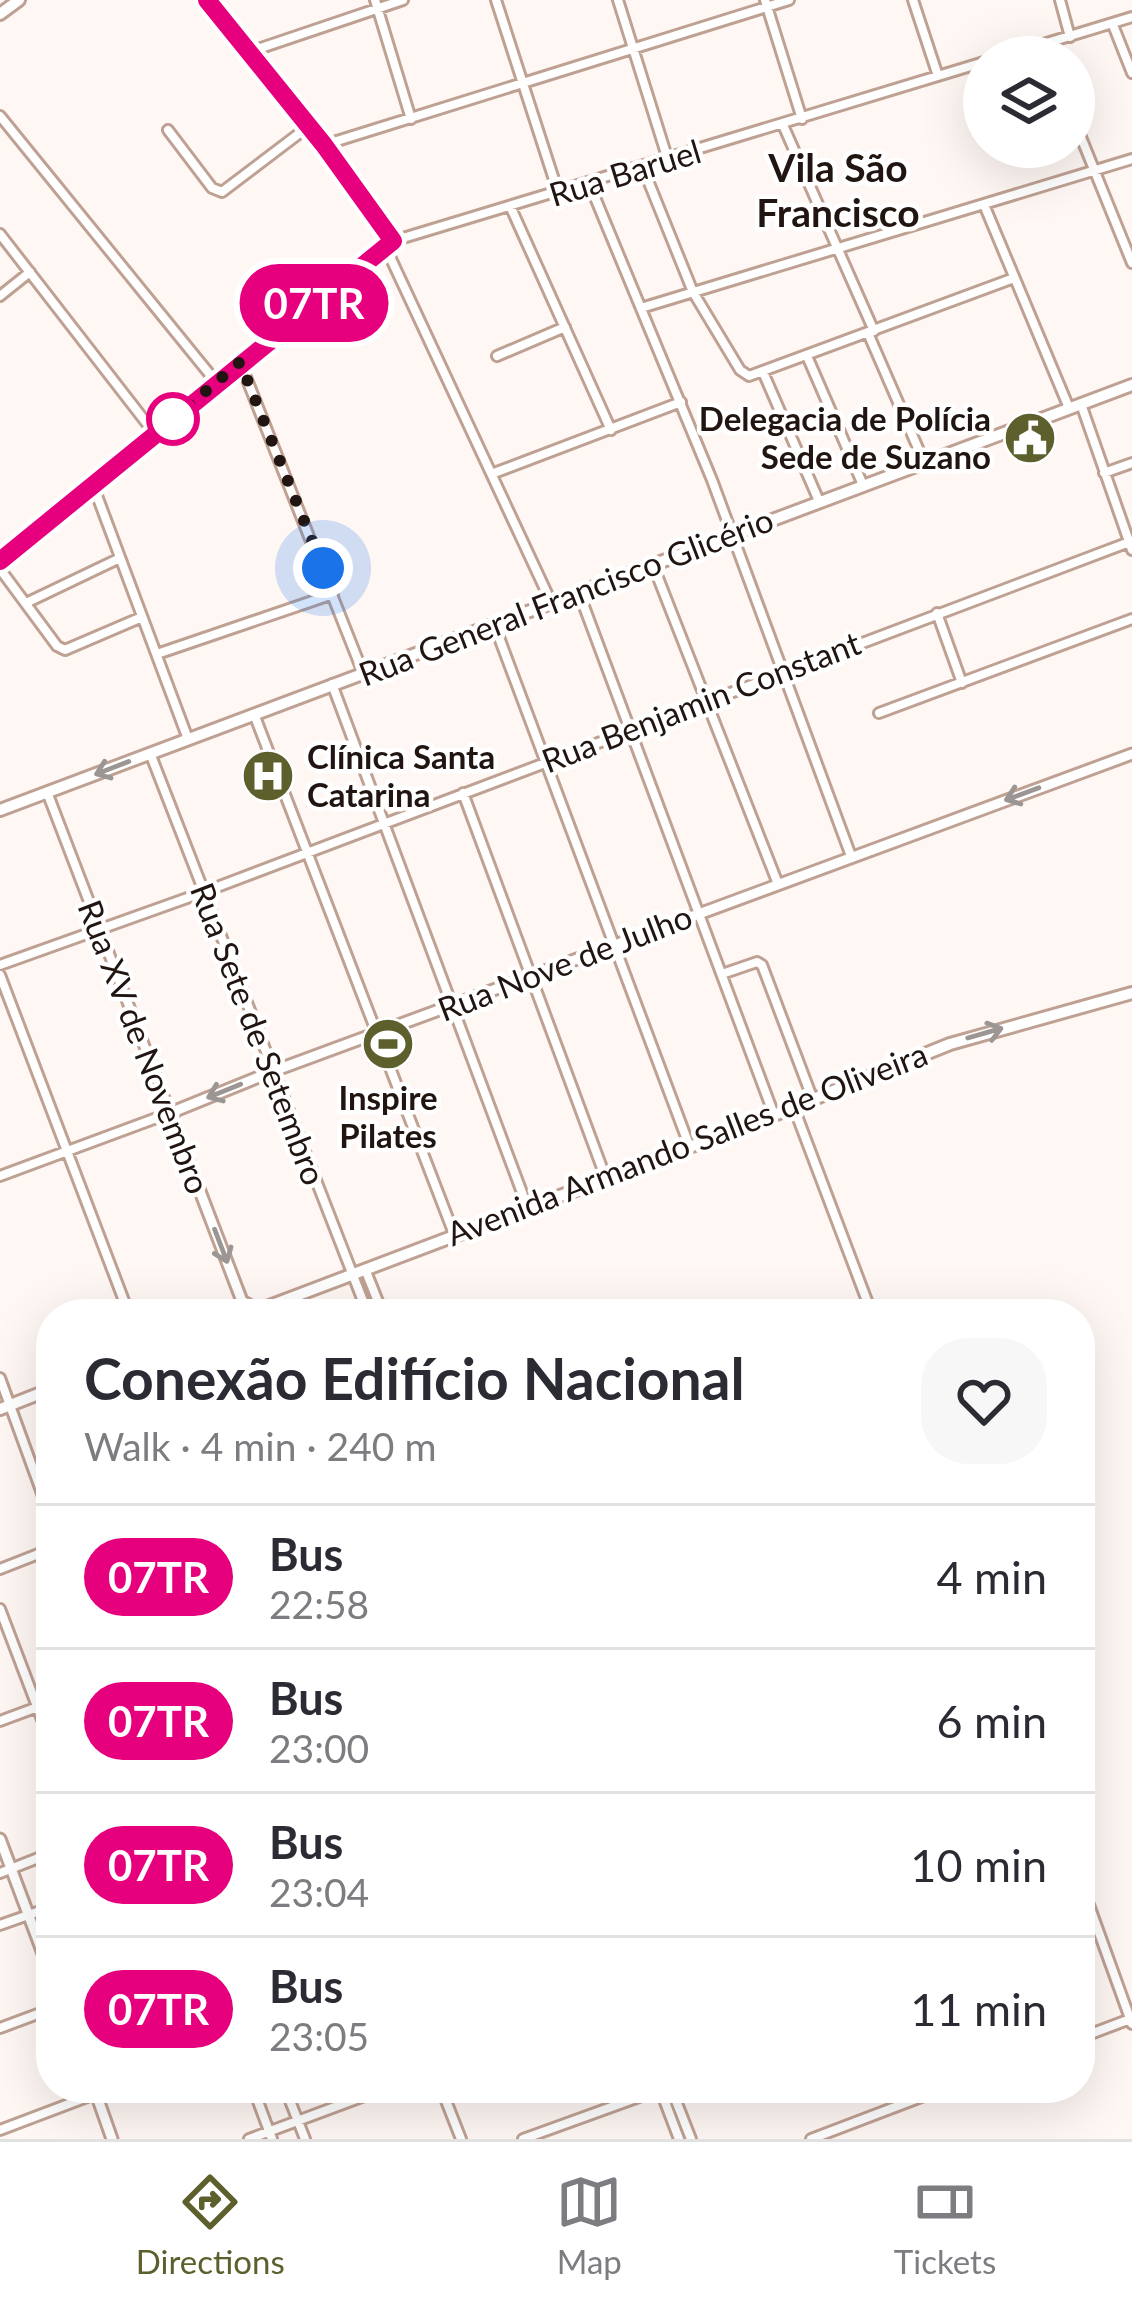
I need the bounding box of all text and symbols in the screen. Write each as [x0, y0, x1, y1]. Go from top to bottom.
map controls [963, 36, 1095, 168]
button: layers [963, 36, 1095, 168]
street label: Rua Baruel [544, 130, 705, 214]
district label: Vila São Francisco [756, 144, 920, 235]
line badge: 07TR [230, 264, 398, 342]
text: 07TR [264, 278, 364, 328]
unlabelled marker [148, 394, 198, 444]
place label: Delegacia de Polícia Sede de Suzano [699, 398, 991, 476]
public building icon: Delegacia de Polícia Sede de Suzano [1002, 410, 1058, 466]
street label: Rua General Francisco Glicério [353, 498, 778, 694]
your location [293, 538, 353, 598]
street label: Rua Benjamin Constant [536, 622, 866, 780]
place label: Clínica Santa Catarina [307, 736, 495, 814]
hospital icon: Clínica Santa Catarina [240, 748, 296, 804]
one-way arrow [94, 758, 131, 780]
one-way arrow [1004, 784, 1041, 806]
street label: Rua Sete de Setembro [183, 877, 335, 1190]
street label: Rua XV de Novembro [70, 894, 219, 1199]
street label: Rua Nove de Julho [432, 895, 697, 1029]
sports icon: Inspire Pilates [360, 1016, 416, 1072]
one-way arrow [965, 1021, 1003, 1043]
street label: Avenida Armando Salles de Oliveira [441, 1033, 933, 1253]
place label: Inspire Pilates [338, 1077, 438, 1155]
one-way arrow [206, 1082, 243, 1104]
one-way arrow [212, 1227, 234, 1264]
button: heart [921, 1338, 1047, 1464]
text: Conexão Edifício Nacional [84, 1344, 745, 1412]
text: Walk · 4 min · 240 m [84, 1423, 437, 1469]
text: Bus [269, 1527, 343, 1581]
text: 4 min [936, 1550, 1047, 1604]
text: 07TR [108, 1552, 209, 1602]
text: 22:58 [269, 1581, 369, 1627]
text: Bus [269, 1671, 343, 1725]
text: 6 min [936, 1694, 1047, 1748]
text: 07TR [108, 1696, 209, 1746]
text: 23:00 [269, 1725, 369, 1771]
text: Bus [269, 1815, 343, 1869]
text: 10 min [910, 1838, 1047, 1892]
text: 07TR [108, 1840, 209, 1890]
text: 23:04 [269, 1869, 369, 1915]
text: Bus [269, 1959, 343, 2013]
text: 11 min [910, 1982, 1047, 2036]
text: 07TR [108, 1984, 209, 2034]
text: 23:05 [269, 2013, 369, 2059]
tab: Directions [136, 2169, 285, 2281]
tab: Map [556, 2169, 622, 2281]
tab: Tickets [894, 2169, 996, 2281]

